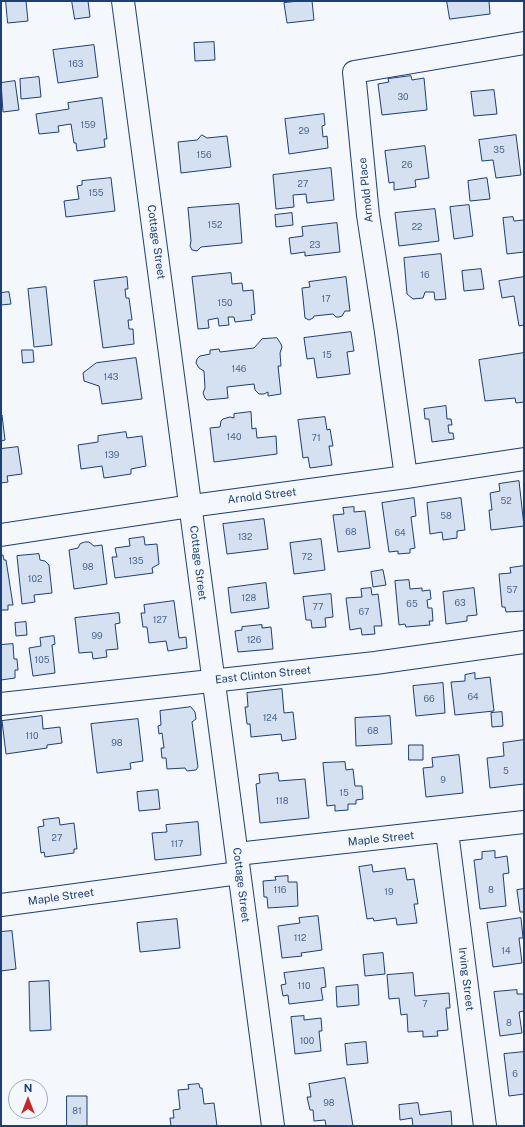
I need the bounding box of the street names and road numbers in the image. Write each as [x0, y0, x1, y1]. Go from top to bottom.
street label: Arnold Place [356, 157, 376, 223]
street label: Cottage Street [144, 204, 168, 280]
street label: Arnold Street [227, 485, 297, 507]
street label: Cottage Street [187, 525, 209, 601]
street label: East Clinton Street [214, 663, 312, 687]
street label: Maple Street [347, 829, 415, 849]
street label: Cottage Street [230, 847, 252, 923]
street label: Maple Street [27, 886, 95, 908]
street label: Irving Street [456, 946, 476, 1012]

